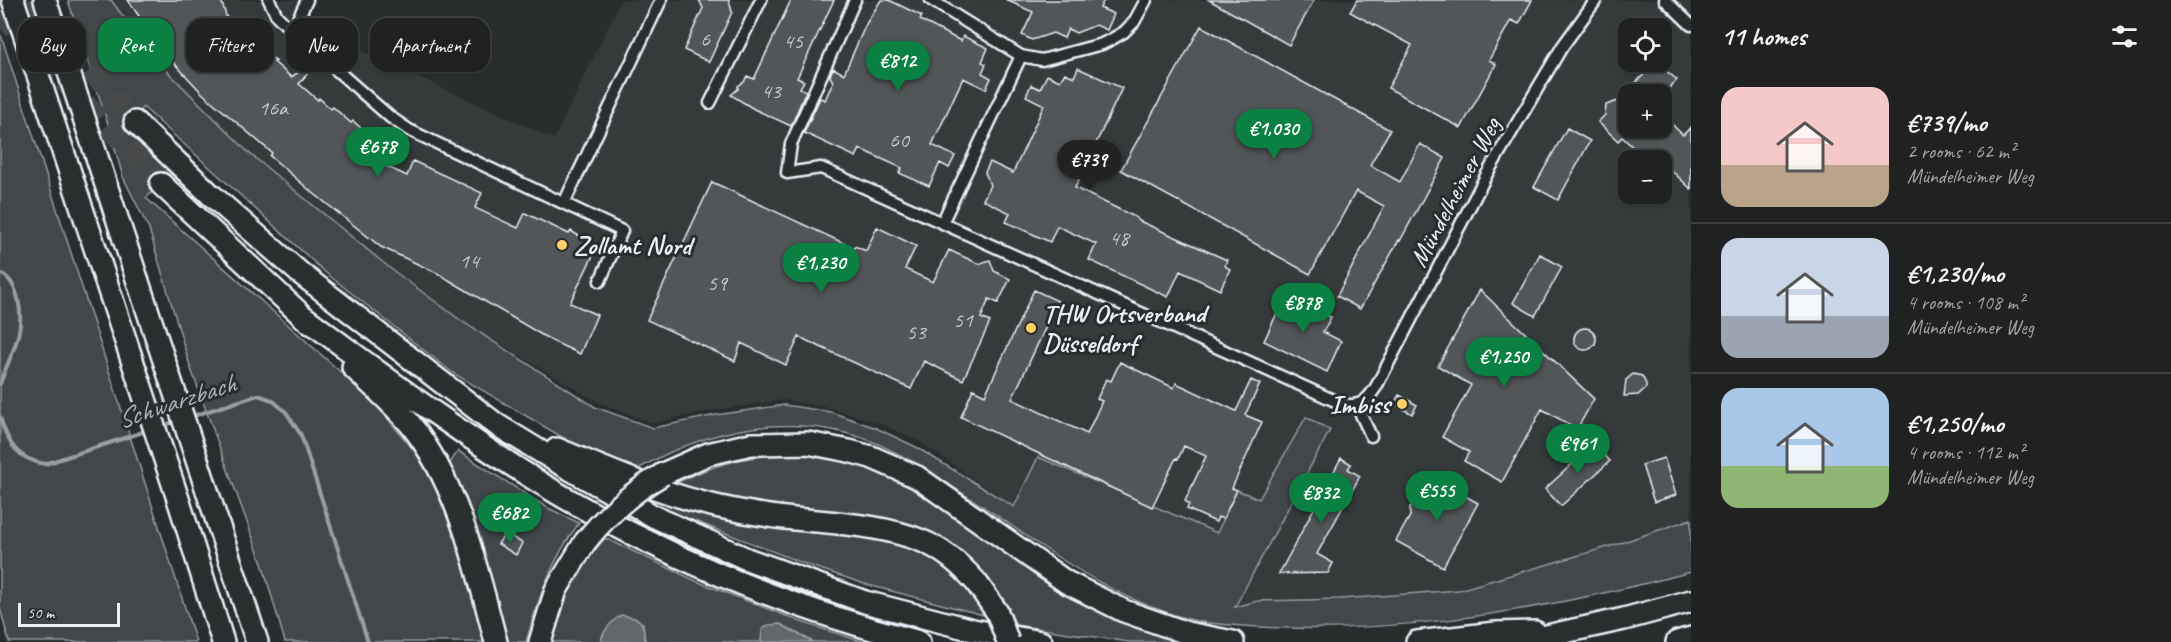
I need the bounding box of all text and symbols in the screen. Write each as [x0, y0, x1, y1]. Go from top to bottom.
chip: Buy [18, 18, 86, 72]
chip: Rent [98, 18, 174, 72]
chip: Filters [186, 18, 274, 72]
chip: New [286, 18, 358, 72]
chip: Apartment [370, 18, 490, 72]
map controls [1618, 18, 1672, 204]
button: locate [1618, 18, 1672, 72]
text: 11 homes [1721, 20, 1806, 53]
icon: filters [2108, 20, 2141, 53]
house number: 6 [700, 25, 711, 53]
house number: 45 [783, 27, 804, 55]
pin: €812 [862, 41, 934, 92]
text: €812 [880, 48, 916, 73]
house number: 43 [761, 77, 783, 105]
button: + [1618, 84, 1672, 138]
house number: 16a [258, 94, 289, 122]
text: €739/mo [1907, 106, 1987, 139]
pin: €1,030 [1225, 109, 1323, 160]
street label: Mündelheimer Weg [1402, 110, 1509, 273]
icon: home [1769, 111, 1841, 183]
text: €1,030 [1250, 116, 1298, 141]
house number: 60 [889, 126, 911, 154]
pin: €678 [342, 127, 414, 178]
text: €678 [360, 134, 396, 159]
text: 2 rooms · 62 m² [1907, 139, 2015, 164]
pin: €739 [1053, 140, 1125, 191]
text: €739 [1071, 147, 1107, 172]
button: − [1618, 150, 1672, 204]
text: Mündelheimer Weg [1907, 164, 2034, 189]
house number: 48 [1109, 224, 1131, 252]
place label: Zollamt Nord [574, 229, 696, 262]
marker: Zollamt Nord [555, 238, 569, 252]
pin: €1,230 [772, 243, 870, 294]
house number: 14 [459, 247, 481, 275]
text: €1,230 [797, 250, 845, 275]
text: €1,230/mo [1907, 257, 2004, 290]
icon: home [1769, 262, 1841, 334]
house number: 59 [707, 269, 729, 297]
pin: €878 [1267, 283, 1339, 334]
text: €878 [1285, 290, 1321, 315]
text: 4 rooms · 108 m² [1907, 290, 2024, 315]
place label: THW Ortsverband Düsseldorf [1043, 297, 1210, 360]
house number: 51 [953, 306, 974, 334]
text: Mündelheimer Weg [1907, 315, 2034, 340]
house number: 53 [906, 318, 928, 346]
marker: THW Ortsverband Düsseldorf [1024, 321, 1038, 335]
pin: €1,250 [1455, 337, 1553, 388]
text: €1,250 [1480, 344, 1528, 369]
water label: Schwarzbach [112, 365, 241, 436]
place label: Imbiss [1330, 388, 1393, 421]
marker: Imbiss [1395, 397, 1409, 411]
text: €1,250/mo [1907, 407, 2004, 440]
icon: home [1769, 412, 1841, 484]
pin: €961 [1542, 424, 1614, 475]
text: €961 [1560, 431, 1596, 456]
text: 4 rooms · 112 m² [1907, 440, 2024, 465]
text: Mündelheimer Weg [1907, 465, 2034, 490]
pin: €555 [1401, 471, 1473, 522]
pin: €832 [1285, 473, 1357, 524]
text: €555 [1419, 478, 1455, 503]
text: €832 [1303, 480, 1339, 505]
pin: €682 [474, 493, 546, 544]
text: €682 [492, 500, 528, 525]
scale bar [18, 600, 120, 628]
text: 50 m [27, 603, 54, 623]

